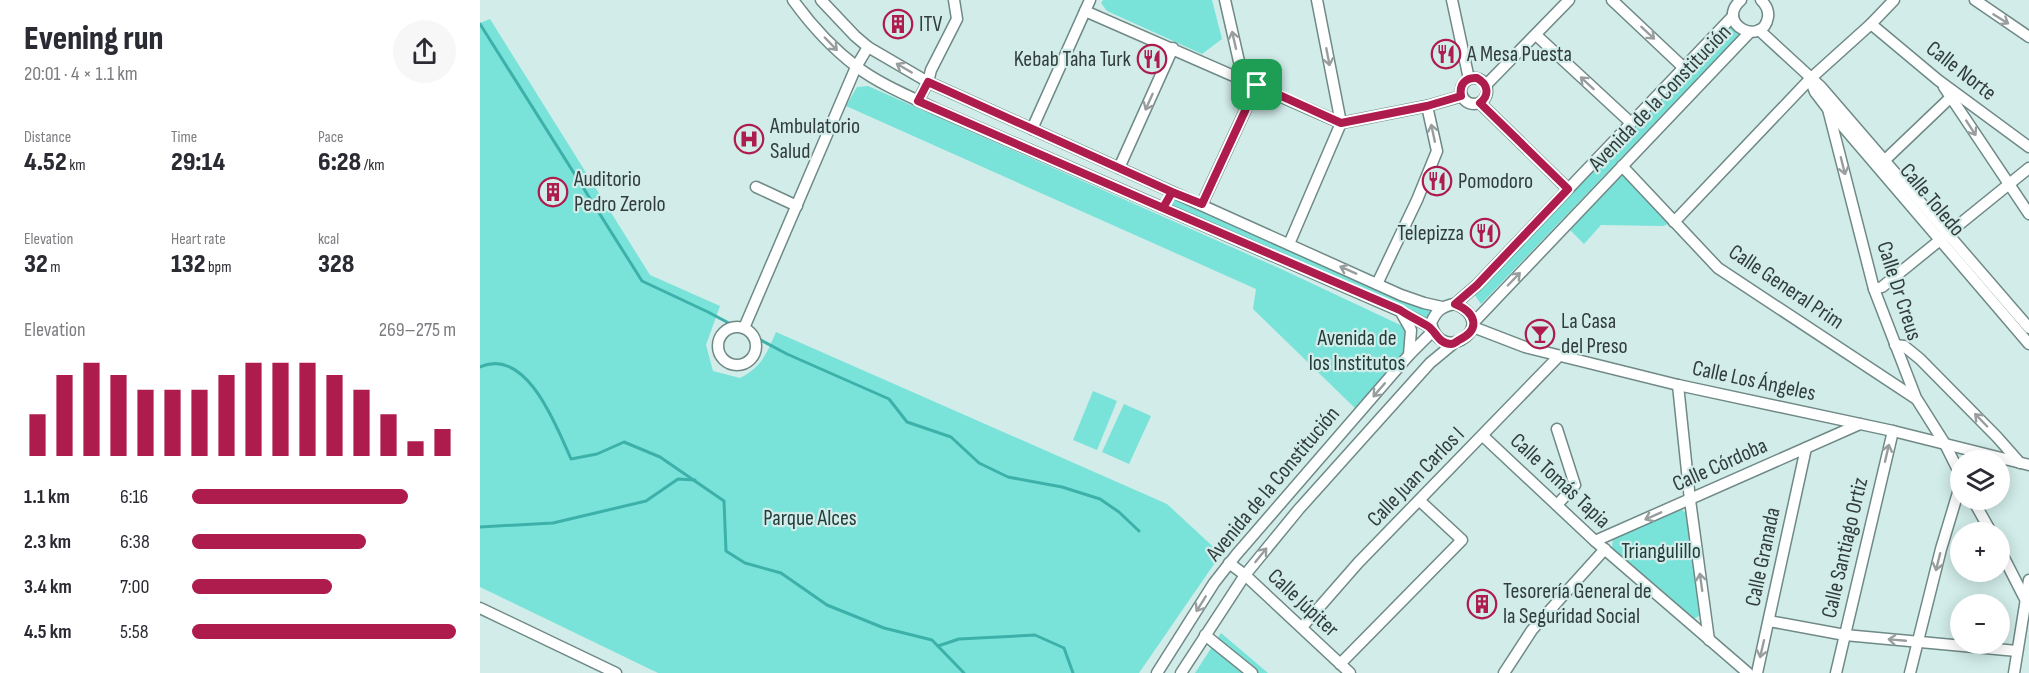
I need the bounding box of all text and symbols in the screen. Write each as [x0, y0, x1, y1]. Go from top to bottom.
building icon: ITV [882, 8, 914, 40]
place label: ITV [919, 11, 942, 38]
one-way arrow [1992, 14, 2009, 26]
text: Evening run [24, 19, 164, 59]
street label: Avenida de la Constitución [1582, 19, 1737, 178]
button: share [393, 20, 456, 83]
one-way arrow [1640, 26, 1655, 40]
one-way arrow [1228, 30, 1240, 49]
street label: Calle Norte [1921, 35, 2001, 107]
one-way arrow [824, 37, 839, 52]
restaurant icon: A Mesa Puesta [1430, 38, 1462, 70]
place label: A Mesa Puesta [1466, 41, 1572, 68]
restaurant icon: Kebab Taha Turk [1136, 43, 1168, 75]
place label: Kebab Taha Turk [1014, 46, 1132, 73]
one-way arrow [1323, 47, 1334, 67]
pin [1231, 59, 1282, 110]
text: 20:01 · 4 × 1.1 km [24, 62, 138, 86]
one-way arrow [895, 62, 913, 73]
icon: arrive [1240, 68, 1273, 101]
one-way arrow [1580, 75, 1595, 90]
one-way arrow [1143, 92, 1154, 111]
place label: Ambulatorio Salud [769, 113, 860, 165]
one-way arrow [1966, 119, 1978, 136]
hospital icon: Ambulatorio Salud [733, 123, 765, 155]
one-way arrow [1427, 124, 1439, 143]
text: Distance [24, 128, 71, 147]
text: Time [171, 128, 197, 147]
text: Pace [318, 128, 343, 147]
text: 4.52 [24, 147, 67, 178]
text: 29:14 [171, 147, 225, 178]
text: 6:28 [318, 147, 361, 178]
text: km [67, 156, 86, 175]
text: /km [361, 156, 385, 175]
one-way arrow [1837, 156, 1849, 175]
street label: Calle Toledo [1894, 158, 1970, 242]
restaurant icon: Pomodoro [1421, 165, 1453, 197]
place label: Auditorio Pedro Zerolo [573, 166, 666, 218]
place label: Pomodoro [1458, 168, 1533, 195]
building icon: Auditorio Pedro Zerolo [537, 176, 569, 208]
restaurant icon: Telepizza [1469, 217, 1501, 249]
place label: Telepizza [1397, 220, 1464, 247]
text: Elevation [24, 230, 73, 249]
text: Heart rate [171, 230, 226, 249]
text: kcal [318, 230, 339, 249]
street label: Calle Dr Creus [1870, 238, 1928, 344]
street label: Calle General Prim [1723, 239, 1849, 335]
text: 32 [24, 249, 48, 280]
text: 132 [171, 249, 205, 280]
text: 328 [318, 249, 354, 280]
text: m [48, 258, 61, 277]
text: bpm [205, 258, 231, 277]
one-way arrow [1340, 264, 1358, 276]
one-way arrow [1507, 272, 1522, 287]
place label: La Casa del Preso [1561, 308, 1628, 360]
text: Elevation [24, 318, 86, 342]
text: 269–275 m [379, 318, 456, 342]
bar icon: La Casa del Preso [1524, 318, 1556, 350]
park label: Avenida de los Institutos [1309, 325, 1405, 377]
street label: Calle Los Ángeles [1690, 355, 1818, 407]
one-way arrow [1372, 382, 1386, 397]
street label: Avenida de la Constitución [1200, 401, 1346, 568]
one-way arrow [1973, 412, 1988, 427]
street label: Calle Juan Carlos I [1362, 421, 1470, 533]
street label: Calle Tomás Tapia [1504, 428, 1616, 534]
street label: Calle Córdoba [1668, 432, 1772, 498]
one-way arrow [1882, 443, 1894, 462]
map controls [1950, 450, 2010, 654]
button: layers [1950, 450, 2010, 510]
street label: Calle Santiago Ortiz [1816, 475, 1874, 621]
text: 1.1 km [24, 485, 70, 509]
text: 6:16 [120, 485, 148, 509]
park label: Parque Alces [763, 505, 857, 532]
street label: Calle Granada [1739, 505, 1787, 609]
one-way arrow [1645, 510, 1663, 522]
button: + [1950, 522, 2010, 582]
text: 2.3 km [24, 530, 71, 554]
text: 6:38 [120, 530, 150, 554]
park label: Triangulillo [1621, 538, 1701, 565]
one-way arrow [1254, 547, 1267, 563]
one-way arrow [1932, 552, 1944, 571]
street label: Calle Júpiter [1262, 563, 1344, 643]
one-way arrow [1695, 572, 1706, 592]
text: 3.4 km [24, 575, 72, 599]
text: 7:00 [120, 575, 149, 599]
place label: Tesorería General de la Seguridad Social [1503, 578, 1652, 630]
building icon: Tesorería General de la Seguridad Social [1466, 588, 1498, 620]
button: − [1950, 594, 2010, 654]
one-way arrow [1194, 595, 1206, 612]
text: 4.5 km [24, 620, 71, 644]
text: 5:58 [120, 620, 149, 644]
one-way arrow [1887, 634, 1907, 645]
one-way arrow [1756, 639, 1768, 658]

